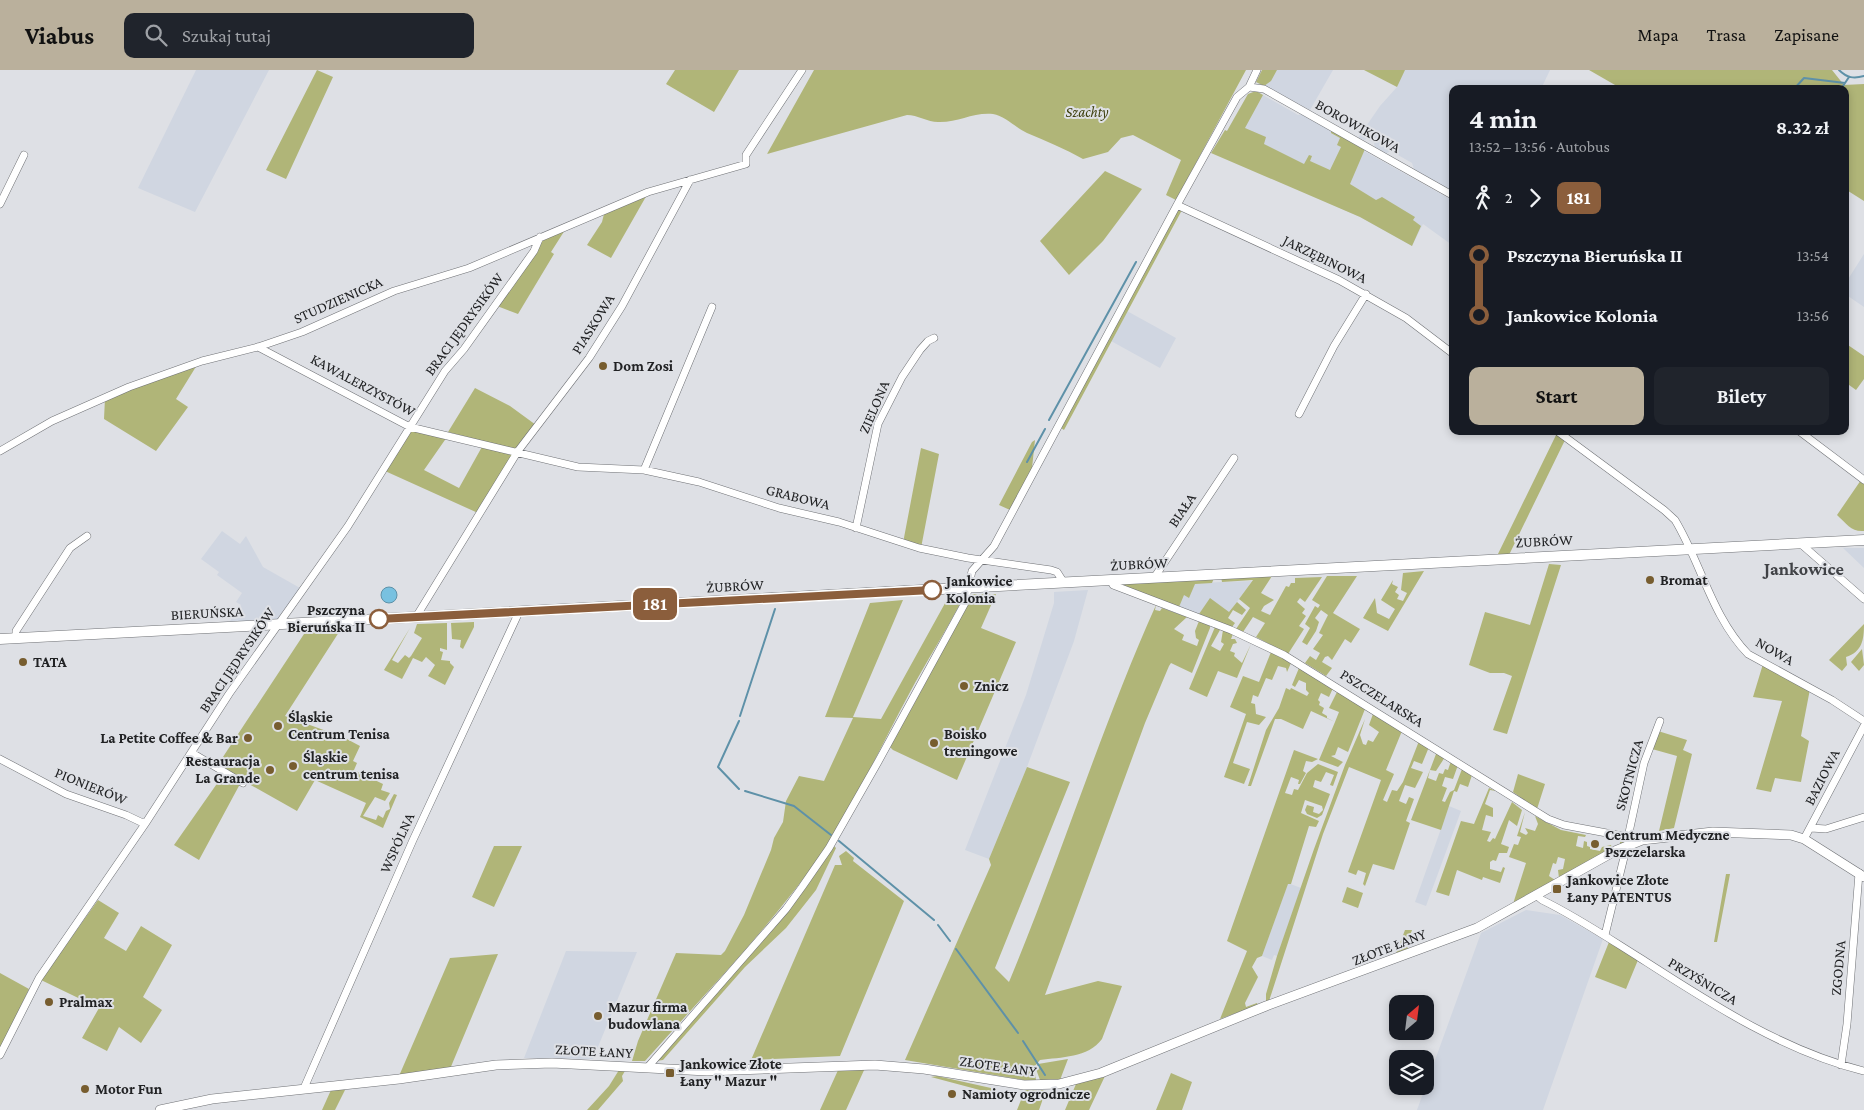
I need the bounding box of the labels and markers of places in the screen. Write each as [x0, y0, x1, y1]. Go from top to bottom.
place label: Dom Zosi [613, 358, 674, 374]
marker: Dom Zosi [597, 360, 609, 372]
place label: Bromat [1660, 572, 1708, 588]
place label: Jankowice Kolonia [944, 573, 1013, 606]
marker: Bromat [1644, 574, 1656, 586]
marker: Jankowice Kolonia [922, 580, 942, 600]
place label: Pszczyna Bieruńska II [287, 602, 366, 635]
marker: Pszczyna Bieruńska II [369, 609, 389, 629]
place label: TATA [33, 654, 68, 670]
marker: TATA [17, 656, 29, 668]
place label: Znicz [974, 678, 1009, 694]
marker: Znicz [958, 680, 970, 692]
place label: Śląskie Centrum Tenisa [288, 709, 391, 742]
marker: Śląskie Centrum Tenisa [272, 720, 284, 732]
place label: Boisko treningowe [944, 726, 1017, 759]
place label: La Petite Coffee & Bar [100, 730, 238, 746]
marker: La Petite Coffee & Bar [242, 732, 254, 744]
marker: Boisko treningowe [928, 737, 940, 749]
place label: Śląskie centrum tenisa [303, 749, 400, 782]
place label: Restauracja La Grande [186, 753, 261, 786]
marker: Śląskie centrum tenisa [287, 760, 299, 772]
marker: Restauracja La Grande [264, 764, 276, 776]
place label: Centrum Medyczne Pszczelarska [1605, 827, 1730, 860]
marker: Centrum Medyczne Pszczelarska [1589, 838, 1601, 850]
place label: Jankowice Złote Łany PATENTUS [1565, 872, 1672, 905]
marker: Jankowice Złote Łany PATENTUS [1551, 883, 1563, 895]
place label: Pralmax [59, 994, 113, 1010]
marker: Pralmax [43, 996, 55, 1008]
place label: Mazur firma budowlana [607, 999, 688, 1032]
marker: Mazur firma budowlana [592, 1010, 604, 1022]
place label: Jankowice Złote Łany " Mazur " [678, 1056, 782, 1089]
marker: Jankowice Złote Łany " Mazur " [664, 1067, 676, 1079]
place label: Motor Fun [95, 1081, 163, 1097]
marker: Motor Fun [79, 1083, 91, 1095]
place label: Namioty ogrodnicze [962, 1086, 1090, 1102]
marker: Namioty ogrodnicze [946, 1088, 958, 1100]

